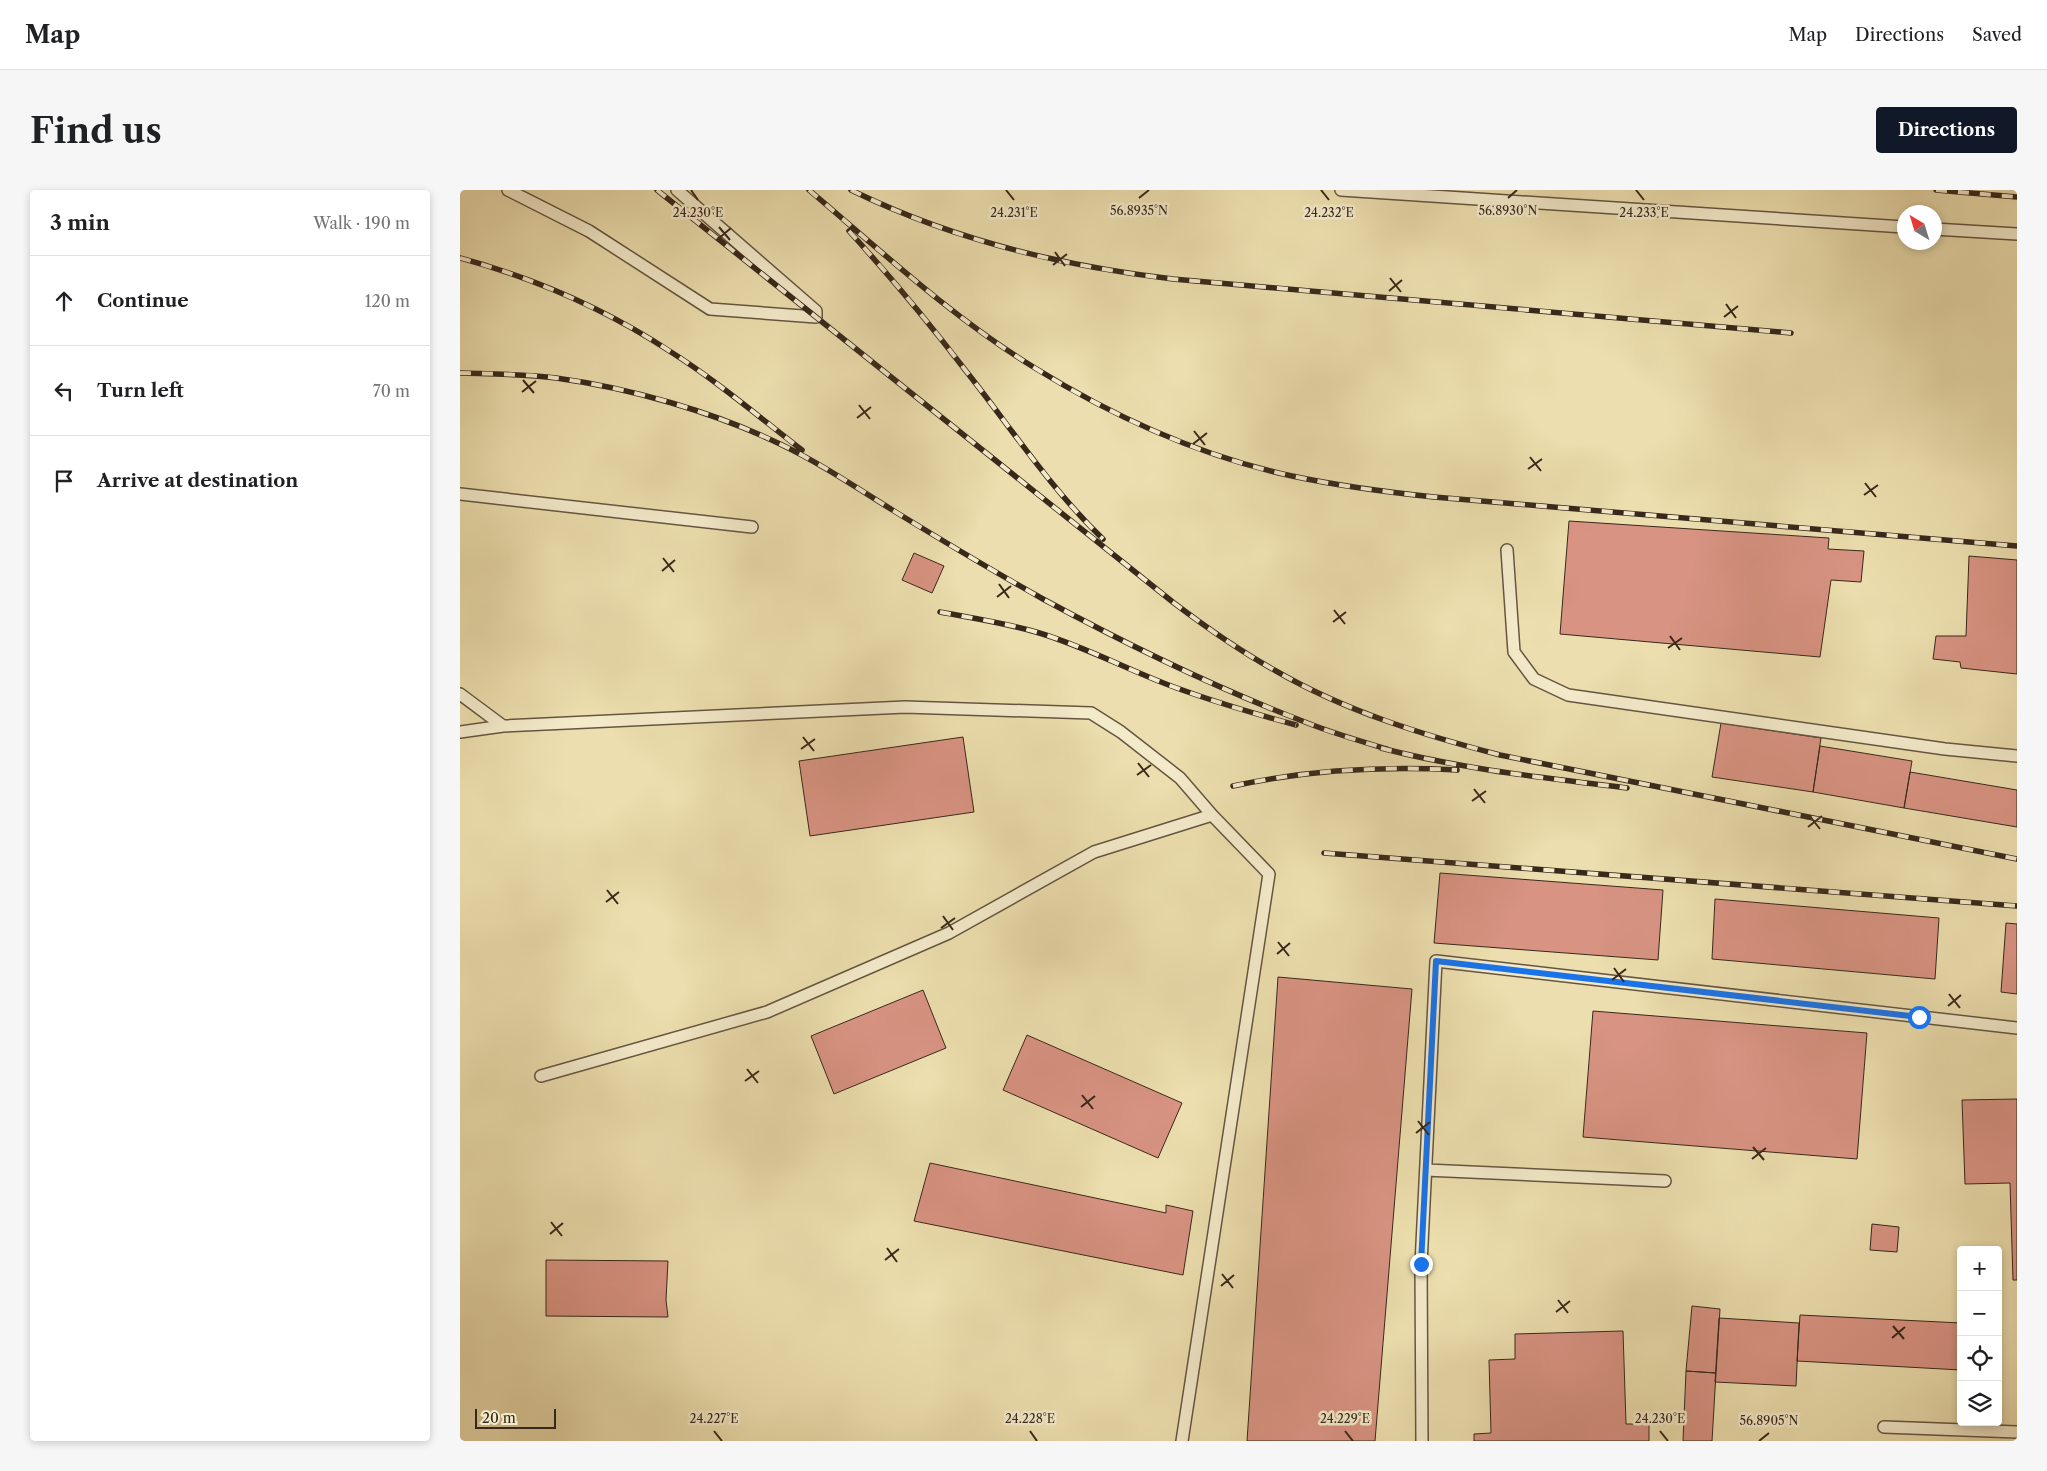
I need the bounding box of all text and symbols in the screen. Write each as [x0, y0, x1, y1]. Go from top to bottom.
text: Map [25, 20, 80, 49]
text: Map [1788, 24, 1827, 46]
text: Directions [1855, 24, 1944, 46]
text: Saved [1972, 24, 2022, 46]
button: Directions [1876, 107, 2017, 153]
text: Find us [30, 109, 162, 152]
text: 56.8935°N [1110, 203, 1168, 218]
text: 56.8930°N [1479, 203, 1538, 218]
text: 24.230°E [673, 205, 723, 220]
text: 24.231°E [990, 205, 1038, 220]
text: 24.232°E [1304, 205, 1354, 220]
text: 24.233°E [1619, 205, 1669, 220]
north arrow [1897, 205, 1942, 250]
text: 3 min [50, 210, 110, 235]
text: Walk · 190 m [313, 213, 410, 233]
icon: ahead [50, 287, 78, 315]
text: Continue [97, 289, 189, 312]
text: 120 m [365, 291, 410, 311]
icon: left [50, 377, 78, 405]
text: Turn left [97, 379, 184, 402]
text: 70 m [373, 381, 410, 401]
icon: arrive [50, 467, 78, 495]
text: Arrive at destination [97, 469, 298, 492]
route start [1908, 1006, 1931, 1029]
map controls [1957, 1246, 2002, 1426]
button: + [1957, 1246, 2002, 1291]
route end [1410, 1253, 1433, 1276]
button: − [1957, 1291, 2002, 1336]
button: locate [1957, 1336, 2002, 1381]
button: layers [1957, 1381, 2002, 1426]
scale bar [475, 1406, 556, 1429]
text: 20 m [482, 1409, 516, 1427]
text: 24.227°E [690, 1411, 738, 1426]
text: 24.228°E [1005, 1411, 1055, 1426]
text: 24.229°E [1320, 1411, 1370, 1426]
text: 24.230°E [1635, 1411, 1685, 1426]
text: 56.8905°N [1740, 1413, 1799, 1428]

